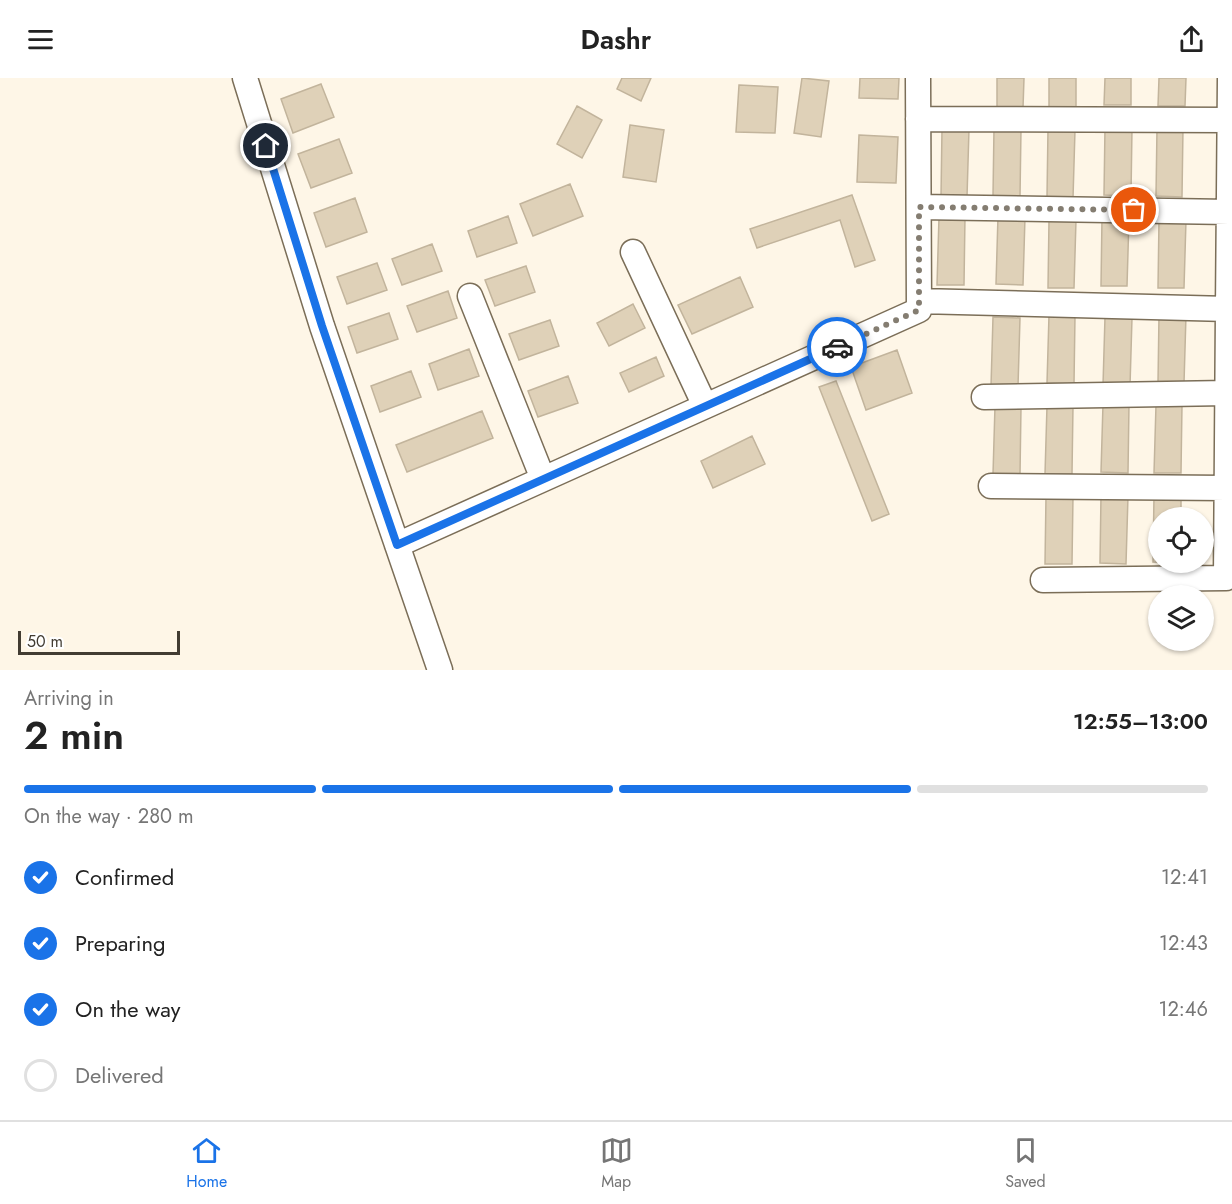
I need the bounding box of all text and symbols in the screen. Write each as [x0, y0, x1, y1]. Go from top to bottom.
text: Dashr [581, 20, 651, 59]
icon: menu [24, 23, 57, 56]
icon: share [1175, 23, 1208, 56]
pin [240, 120, 291, 171]
icon: home [249, 129, 282, 162]
pin [1108, 184, 1159, 235]
icon: bag [1117, 193, 1150, 226]
courier [807, 317, 867, 377]
icon: car [821, 331, 854, 364]
map controls [1148, 507, 1214, 651]
button: locate [1148, 507, 1214, 573]
button: layers [1148, 585, 1214, 651]
scale bar [18, 628, 180, 656]
text: 50 m [27, 630, 63, 653]
text: Arriving in [24, 684, 114, 713]
text: 12:55–13:00 [1073, 705, 1208, 737]
text: 2 min [24, 707, 124, 764]
text: On the way · 280 m [24, 802, 194, 831]
icon: check [24, 861, 57, 894]
text: Confirmed [75, 861, 174, 893]
text: 12:41 [1161, 863, 1208, 892]
icon: check [24, 927, 57, 960]
text: Preparing [75, 927, 166, 959]
text: 12:43 [1159, 929, 1208, 958]
icon: check [24, 993, 57, 1026]
text: On the way [75, 993, 180, 1025]
text: 12:46 [1158, 995, 1208, 1024]
text: Delivered [75, 1059, 164, 1091]
tab: Home [186, 1134, 227, 1193]
tab: Map [600, 1134, 633, 1193]
tab: Saved [1005, 1134, 1046, 1193]

